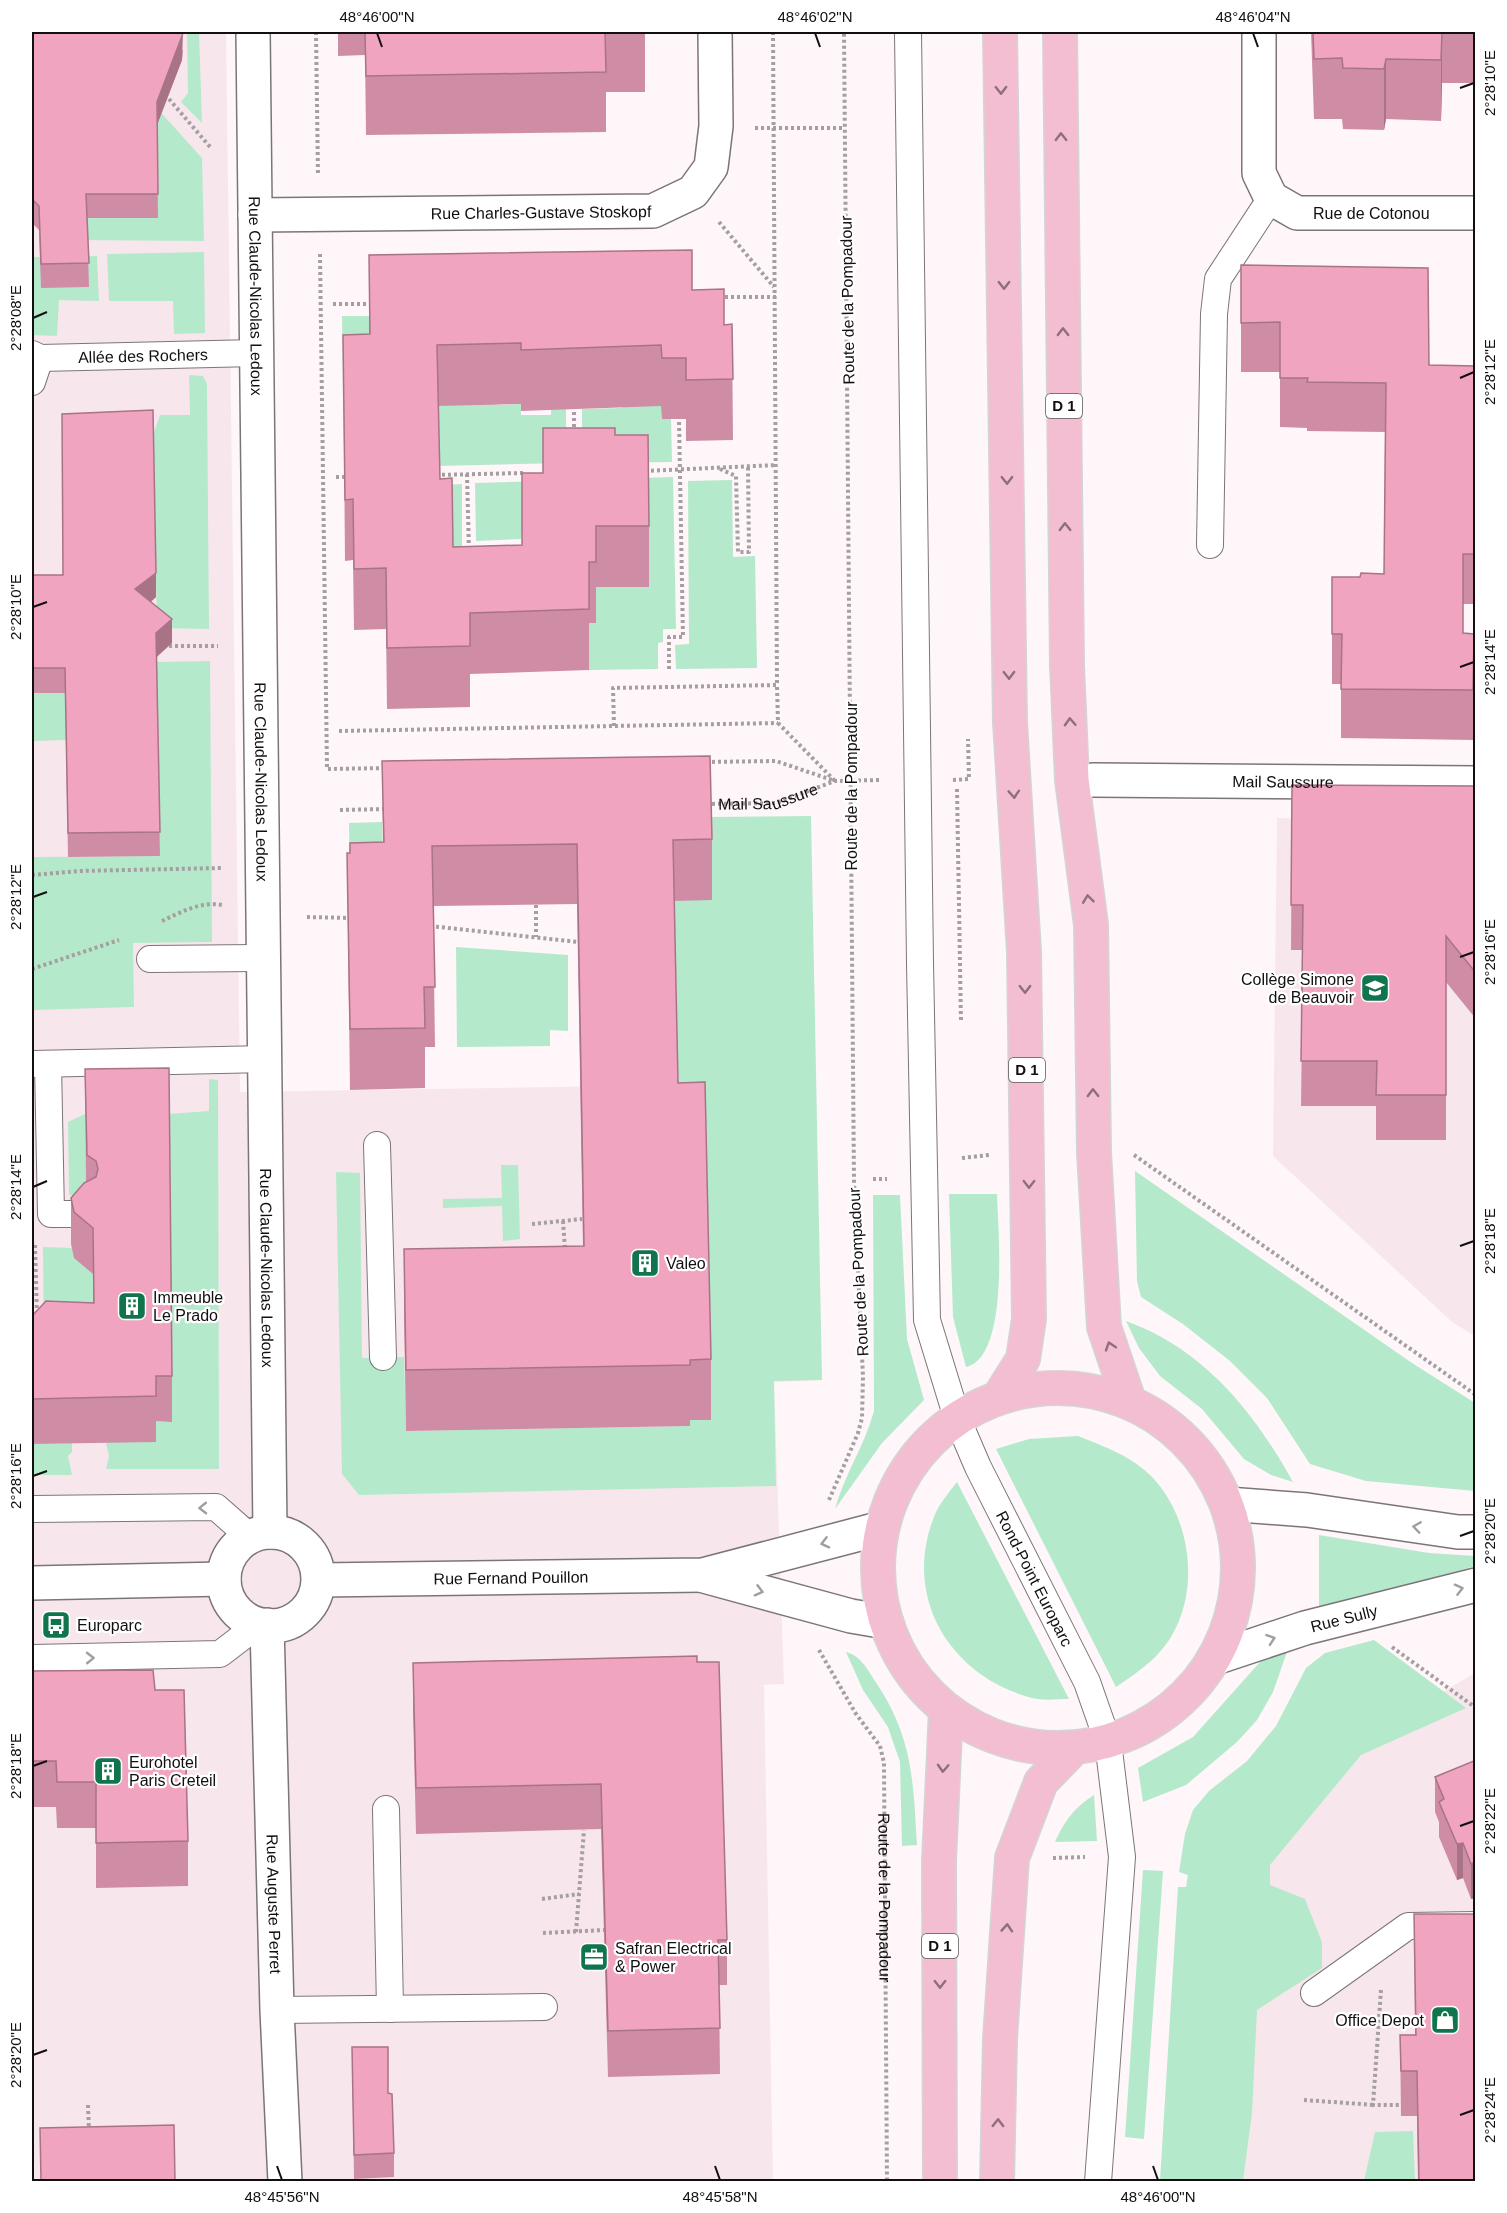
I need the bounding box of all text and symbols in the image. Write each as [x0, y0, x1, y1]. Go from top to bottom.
text: 48°46'00"N [339, 8, 415, 25]
text: 48°46'02"N [777, 8, 853, 25]
text: 48°46'04"N [1215, 8, 1291, 25]
text: 2°28'10"E [1481, 50, 1498, 116]
one-way arrow [995, 85, 1007, 94]
one-way arrow [1055, 132, 1067, 141]
street label: Rue Claude-Nicolas Ledoux [246, 196, 265, 396]
street label: Rue Charles-Gustave Stoskopf [431, 203, 652, 222]
street label: Rue de Cotonou [1313, 205, 1430, 222]
street label: Route de la Pompadour [838, 215, 857, 385]
one-way arrow [998, 280, 1010, 289]
text: 2°28'08"E [7, 285, 24, 351]
one-way arrow [1057, 327, 1069, 336]
text: 2°28'12"E [1481, 339, 1498, 405]
street label: Allée des Rochers [78, 346, 208, 366]
road number: D 1 [1046, 394, 1082, 418]
one-way arrow [1000, 475, 1013, 484]
one-way arrow [1059, 522, 1071, 531]
text: 2°28'10"E [7, 574, 24, 640]
text: 2°28'14"E [1481, 629, 1498, 695]
one-way arrow [1003, 670, 1016, 679]
street label: Rue Claude-Nicolas Ledoux [251, 682, 271, 882]
street label: Route de la Pompadour [843, 701, 860, 871]
one-way arrow [1063, 717, 1076, 726]
street label: Mail Saussure [1232, 773, 1334, 791]
street label: Mail Saussure [718, 780, 820, 813]
one-way arrow [1008, 789, 1021, 798]
text: 2°28'12"E [7, 864, 24, 930]
one-way arrow [1082, 894, 1094, 903]
text: 2°28'16"E [1481, 919, 1498, 985]
place label: Collège Simone de Beauvoir [1241, 971, 1355, 1006]
school or university icon: Collège Simone de Beauvoir [1359, 972, 1391, 1004]
one-way arrow [1019, 984, 1031, 993]
road number: D 1 [1009, 1058, 1045, 1082]
one-way arrow [1087, 1089, 1099, 1098]
text: 2°28'14"E [7, 1154, 24, 1220]
street label: Rue Claude-Nicolas Ledoux [257, 1168, 276, 1368]
one-way arrow [1023, 1179, 1035, 1188]
street label: Route de la Pompadour [846, 1186, 871, 1357]
text: 2°28'18"E [1481, 1208, 1498, 1274]
building icon: Valeo [629, 1247, 661, 1279]
place label: Valeo [666, 1255, 706, 1272]
place label: Immeuble Le Prado [153, 1289, 223, 1324]
building icon: Immeuble Le Prado [116, 1290, 148, 1322]
one-way arrow [1105, 1341, 1118, 1351]
text: 2°28'16"E [7, 1443, 24, 1509]
text: 2°28'20"E [1481, 1498, 1498, 1564]
one-way arrow [198, 1501, 207, 1514]
street label: Rond-Point Europarc [993, 1508, 1075, 1649]
one-way arrow [1413, 1521, 1422, 1533]
one-way arrow [820, 1535, 830, 1548]
street label: Rue Fernand Pouillon [433, 1568, 589, 1588]
one-way arrow [754, 1583, 764, 1596]
one-way arrow [1454, 1583, 1464, 1596]
street label: Rue Sully [1309, 1602, 1379, 1635]
bus stop icon: Europarc [40, 1609, 72, 1641]
place label: Europarc [77, 1617, 142, 1634]
one-way arrow [1265, 1634, 1276, 1647]
one-way arrow [85, 1651, 94, 1664]
text: 2°28'18"E [7, 1733, 24, 1799]
place label: Eurohotel Paris Creteil [129, 1754, 216, 1789]
building icon: Eurohotel Paris Creteil [92, 1755, 124, 1787]
one-way arrow [937, 1764, 950, 1773]
text: 2°28'22"E [1481, 1788, 1498, 1854]
street label: Route de la Pompadour [875, 1813, 894, 1983]
street label: Rue Auguste Perret [263, 1834, 284, 1975]
one-way arrow [1000, 1924, 1013, 1933]
road number: D 1 [922, 1934, 958, 1958]
place label: Safran Electrical & Power [615, 1940, 732, 1975]
office icon: Safran Electrical & Power [578, 1941, 610, 1973]
one-way arrow [934, 1980, 946, 1989]
shop icon: Office Depot [1429, 2004, 1461, 2036]
place label: Office Depot [1335, 2012, 1425, 2029]
text: 2°28'20"E [7, 2022, 24, 2088]
text: 2°28'24"E [1481, 2077, 1498, 2143]
one-way arrow [992, 2119, 1004, 2128]
text: 48°45'56"N [244, 2188, 320, 2205]
text: 48°45'58"N [682, 2188, 758, 2205]
text: 48°46'00"N [1120, 2188, 1196, 2205]

